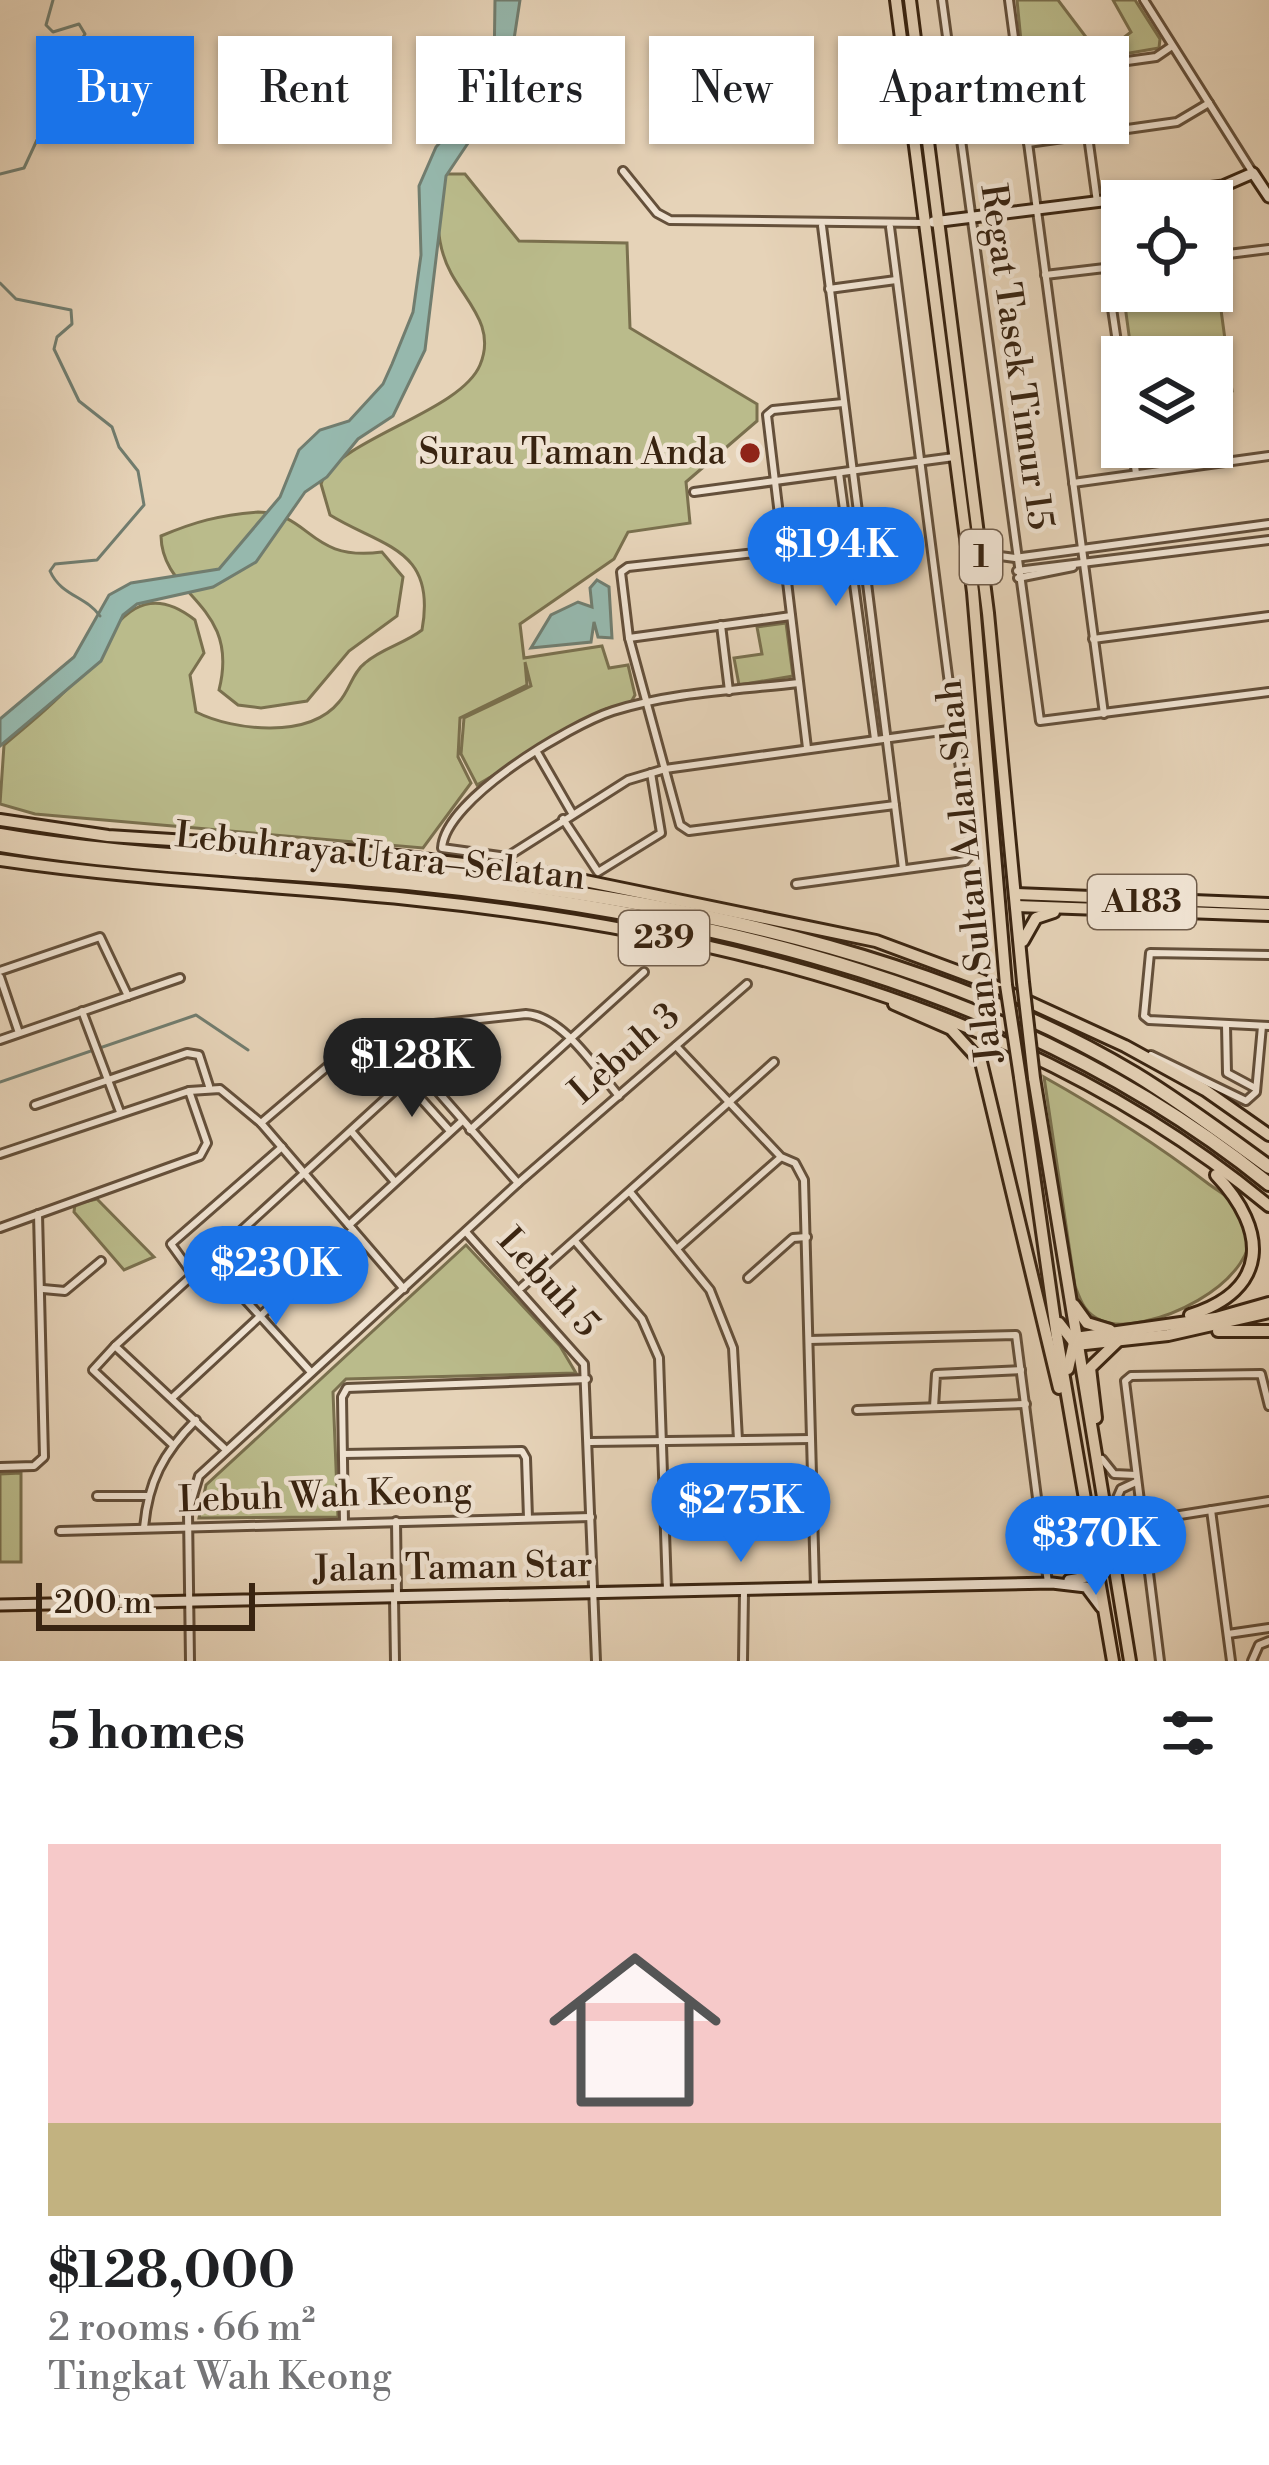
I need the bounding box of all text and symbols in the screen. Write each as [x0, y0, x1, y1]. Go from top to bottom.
chip: Buy [36, 36, 194, 144]
chip: Rent [218, 36, 392, 144]
chip: Filters [416, 36, 625, 144]
chip: New [649, 36, 814, 144]
chip: Apartment [838, 36, 1129, 144]
map controls [1101, 180, 1233, 468]
button: locate [1101, 180, 1233, 312]
street label: Regat Tasek Timur 15 [969, 181, 1063, 533]
button: layers [1101, 336, 1233, 468]
place label: Surau Taman Anda [418, 431, 727, 476]
marker: Surau Taman Anda [737, 440, 763, 466]
pin: $194K [752, 507, 920, 609]
text: $194K [774, 521, 898, 570]
road number: 1 [960, 530, 1002, 584]
street label: Jalan Sultan Azlan Shah [928, 677, 1013, 1067]
street label: Lebuhraya Utara–Selatan [173, 813, 587, 901]
road number: A183 [1088, 875, 1196, 929]
road number: 239 [619, 911, 709, 965]
street label: Lebuh 3 [561, 994, 689, 1114]
pin: $128K [328, 1018, 496, 1120]
text: $128K [350, 1032, 474, 1081]
street label: Lebuh 5 [487, 1219, 609, 1347]
pin: $230K [192, 1226, 360, 1328]
text: $230K [210, 1240, 342, 1289]
pin: $275K [657, 1463, 825, 1565]
street label: Lebuh Wah Keong [177, 1468, 473, 1524]
text: $275K [678, 1477, 804, 1526]
pin: $370K [1012, 1496, 1180, 1598]
text: $370K [1032, 1510, 1160, 1559]
street label: Jalan Taman Star [311, 1543, 593, 1593]
scale bar [36, 1577, 255, 1630]
text: 200 m [54, 1583, 152, 1624]
icon: filters [1155, 1700, 1221, 1766]
text: 5 homes [48, 1701, 245, 1765]
icon: home [527, 1922, 743, 2138]
text: $128,000 [48, 2240, 295, 2304]
text: 2 rooms · 66 m² [48, 2304, 315, 2353]
text: Tingkat Wah Keong [48, 2353, 392, 2402]

